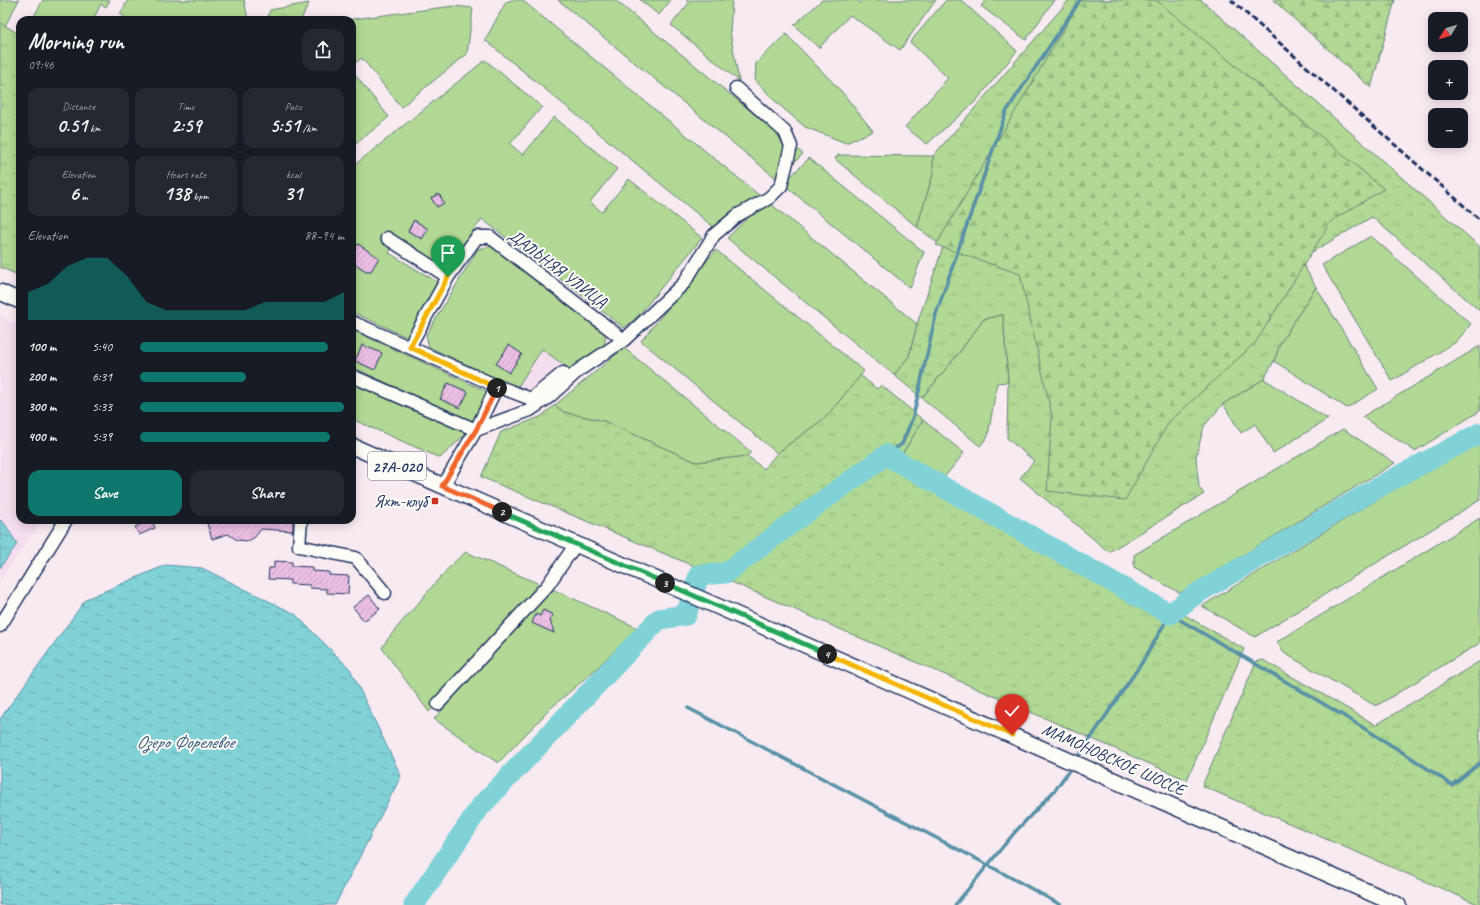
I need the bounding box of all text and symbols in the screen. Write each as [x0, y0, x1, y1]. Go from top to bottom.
north arrow [1428, 12, 1468, 52]
map controls [1428, 12, 1468, 148]
text: Morning run [28, 28, 124, 56]
button: share [302, 29, 344, 71]
text: 09:46 [28, 57, 54, 73]
button: + [1428, 60, 1468, 100]
text: Distance [62, 99, 95, 113]
text: Time [178, 99, 194, 113]
text: Pace [285, 99, 302, 113]
button: − [1428, 108, 1468, 148]
text: 0.51 [57, 113, 87, 138]
text: 2:59 [171, 113, 201, 138]
text: 5:51 [270, 113, 300, 138]
text: km [87, 121, 101, 135]
text: /km [300, 121, 317, 135]
text: Elevation [62, 167, 96, 181]
text: Heart rate [166, 167, 206, 181]
text: kcal [286, 167, 301, 181]
text: 6 [70, 181, 79, 206]
text: 138 [164, 181, 191, 206]
text: 31 [284, 181, 302, 206]
text: m [79, 189, 88, 203]
text: bpm [191, 189, 208, 203]
street label: ДАЛЬНЯЯ УЛИЦА [504, 224, 612, 313]
text: Elevation [28, 228, 68, 244]
text: 88–94 m [304, 228, 344, 244]
pin [431, 236, 465, 277]
icon: arrive [437, 242, 459, 264]
text: 100 m [28, 339, 56, 355]
text: 5:40 [92, 339, 112, 355]
text: 200 m [28, 369, 56, 385]
text: 6:31 [92, 369, 112, 385]
pin: 1 [487, 378, 507, 398]
text: 1 [495, 381, 499, 395]
text: 300 m [28, 399, 56, 415]
text: 5:33 [92, 399, 112, 415]
text: 400 m [28, 429, 56, 445]
text: 5:39 [92, 429, 112, 445]
road number: 27А-020 [368, 452, 426, 480]
button: Save [28, 470, 182, 516]
button: Share [190, 470, 344, 516]
place label: Яхт-клуб [374, 491, 431, 512]
marker: Яхт-клуб [430, 496, 440, 506]
pin: 2 [492, 502, 512, 522]
text: 2 [500, 505, 504, 519]
pin: 3 [655, 573, 675, 593]
text: 3 [663, 576, 667, 590]
pin: 4 [817, 644, 837, 664]
text: 4 [825, 647, 829, 661]
pin [995, 694, 1029, 735]
icon: check [1001, 700, 1023, 722]
street label: МАМОНОВСКОЕ ШОССЕ [1039, 718, 1190, 801]
water label: Озеро Форелевое [136, 731, 237, 754]

